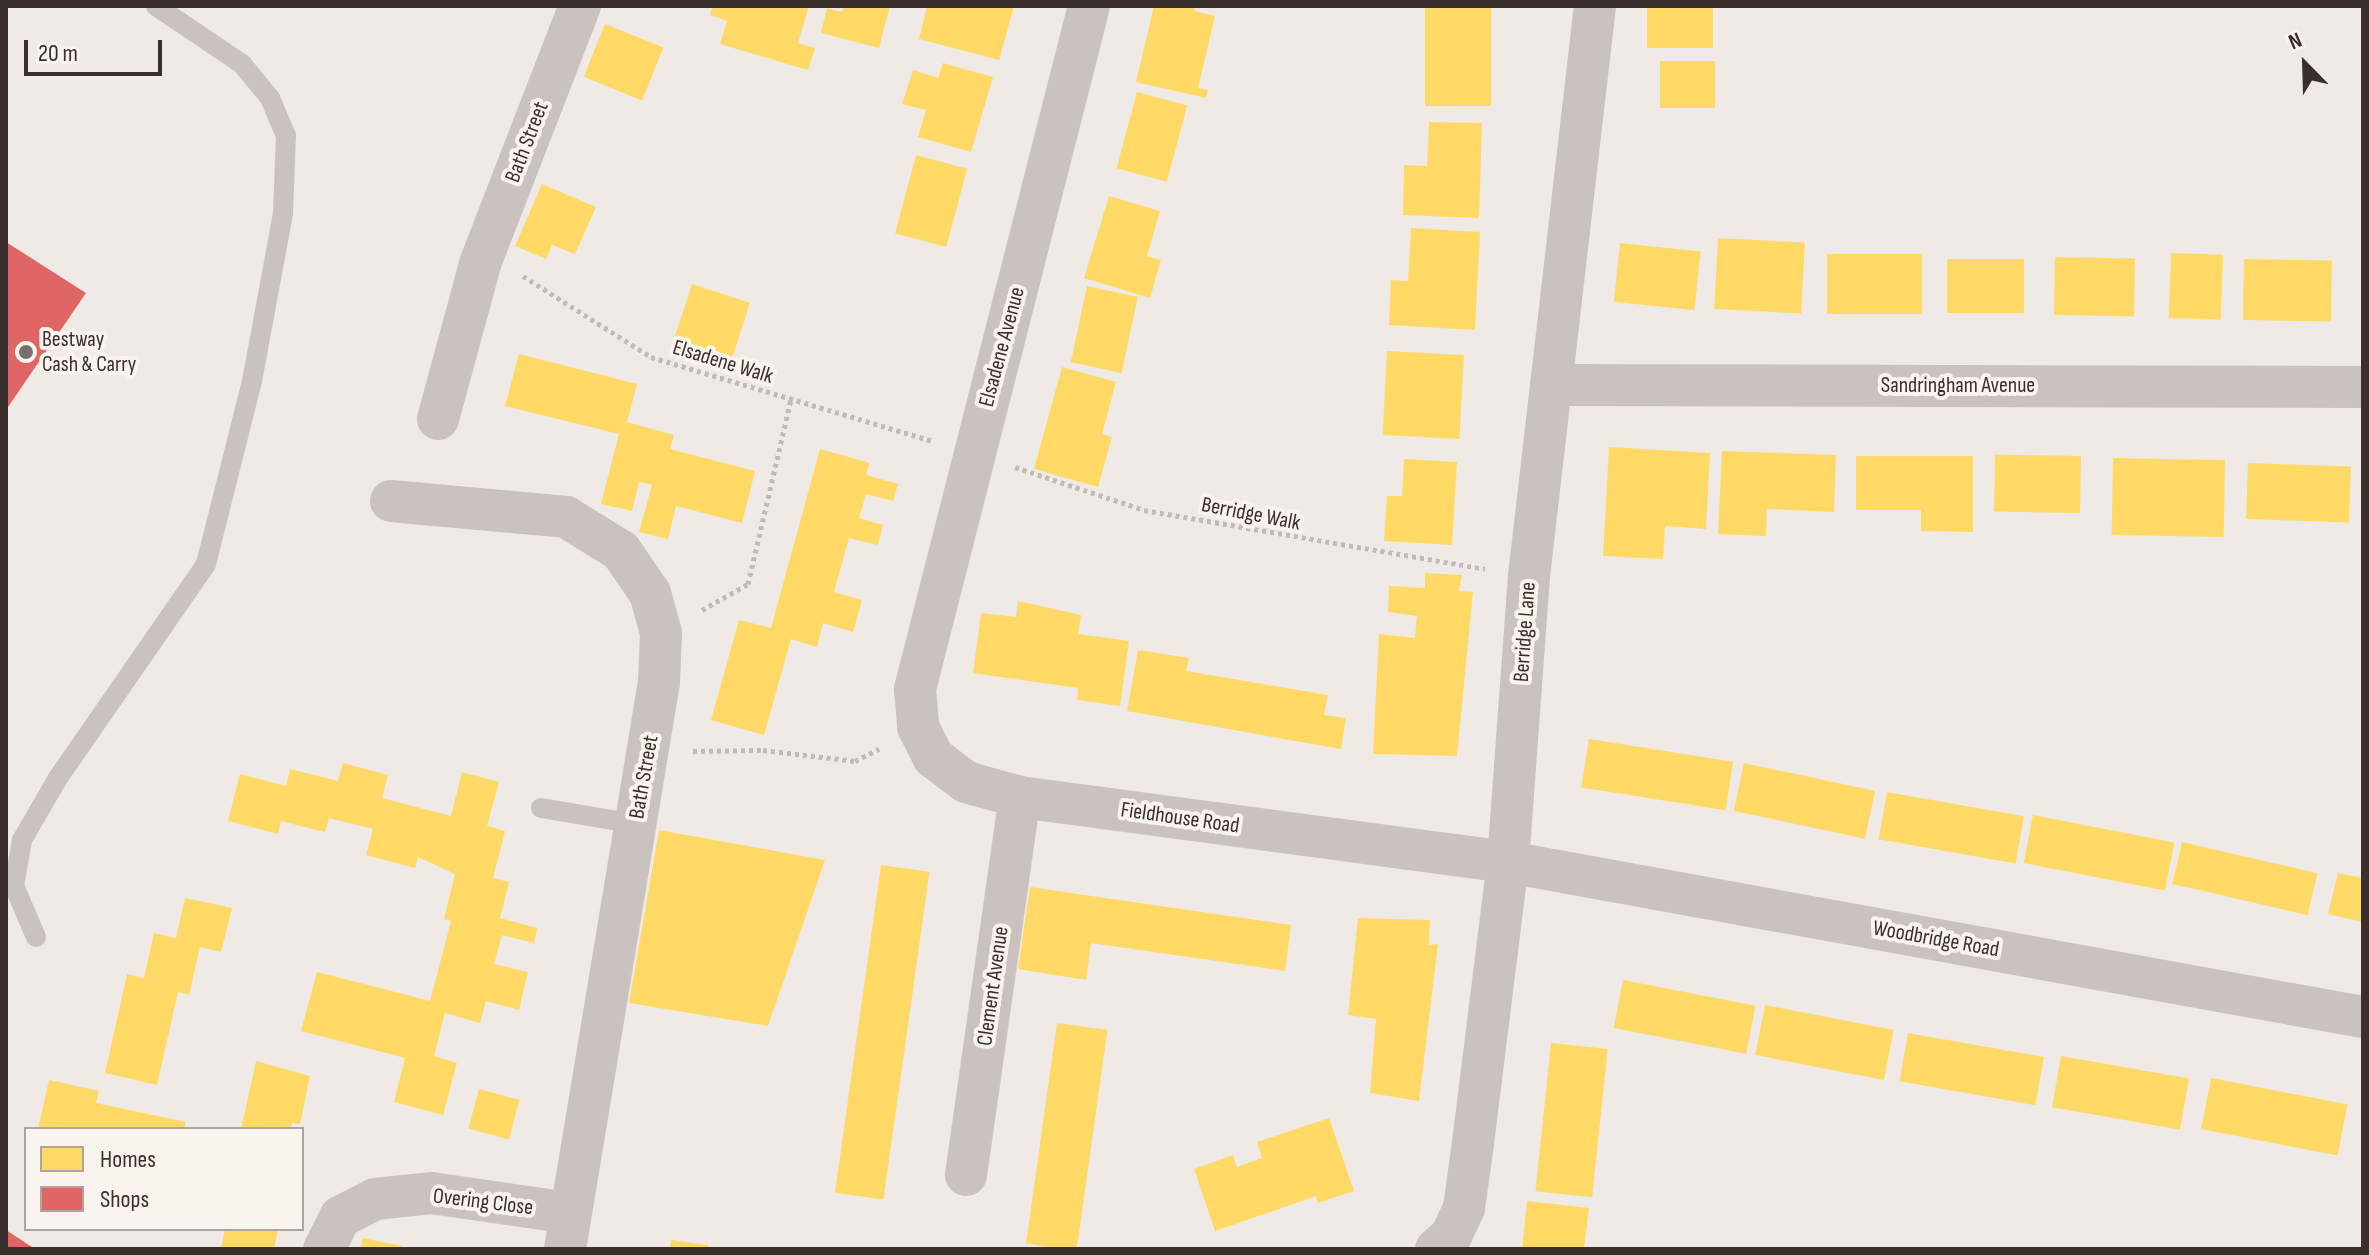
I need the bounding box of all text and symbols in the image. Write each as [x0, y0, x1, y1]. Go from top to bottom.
scale bar [28, 24, 166, 74]
north arrow [2265, 24, 2345, 104]
text: N [2285, 27, 2306, 56]
text: 20 m [38, 39, 78, 68]
street label: Bath Street [500, 98, 554, 186]
street label: Elsadene Avenue [973, 284, 1031, 410]
place label: Bestway Cash & Carry [42, 326, 136, 378]
street label: Elsadene Walk [669, 334, 777, 390]
marker: Bestway Cash & Carry [17, 343, 35, 361]
street label: Sandringham Avenue [1881, 373, 2035, 399]
street label: Berridge Walk [1199, 491, 1303, 537]
street label: Berridge Lane [1508, 581, 1542, 683]
street label: Bath Street [624, 733, 664, 821]
street label: Fieldhouse Road [1119, 797, 1241, 839]
street label: Woodbridge Road [1871, 915, 2001, 963]
street label: Clement Avenue [972, 925, 1014, 1047]
legend [24, 1127, 304, 1231]
text: Homes [100, 1145, 156, 1174]
street label: Overing Close [431, 1183, 535, 1221]
text: Shops [100, 1185, 149, 1214]

